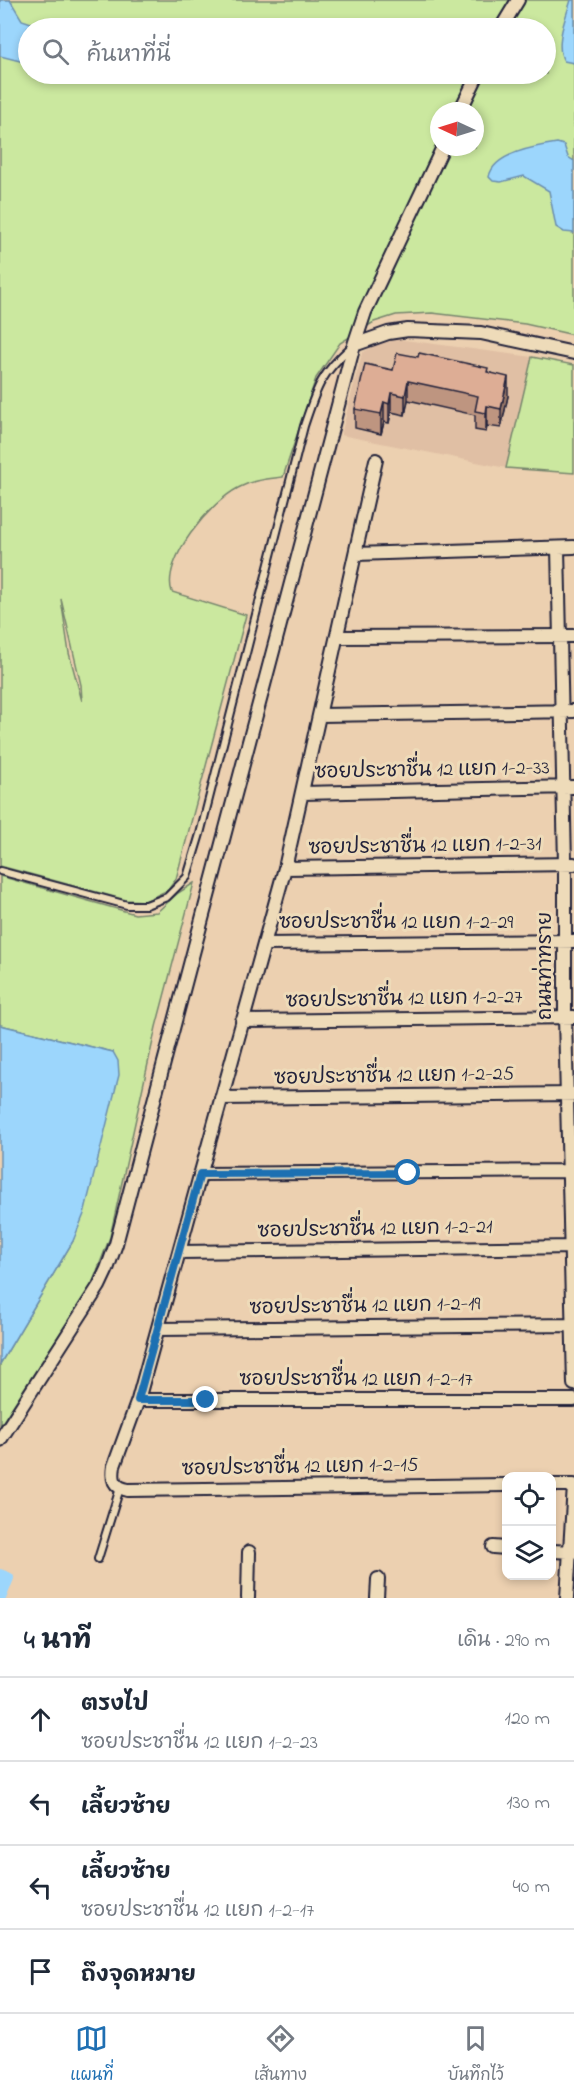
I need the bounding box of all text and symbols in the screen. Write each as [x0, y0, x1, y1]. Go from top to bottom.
search box [18, 18, 556, 84]
icon: search [39, 35, 72, 68]
text: ค้นหาที่นี่ [87, 40, 171, 72]
north arrow [430, 102, 484, 156]
street label: ซอยประชาชื่น 12 แยก 1-2-33 [314, 747, 550, 788]
street label: ซอยประชาชื่น 12 แยก 1-2-31 [308, 823, 542, 864]
street label: ซอยประชาชื่น 12 แยก 1-2-29 [279, 902, 513, 938]
street label: ถนนท่าทราย [531, 912, 561, 1020]
street label: ซอยประชาชื่น 12 แยก 1-2-27 [285, 976, 523, 1017]
street label: ซอยประชาชื่น 12 แยก 1-2-25 [274, 1053, 514, 1094]
route start [394, 1159, 420, 1185]
street label: ซอยประชาชื่น 12 แยก 1-2-21 [257, 1206, 493, 1247]
street label: ซอยประชาชื่น 12 แยก 1-2-19 [249, 1284, 481, 1324]
street label: ซอยประชาชื่น 12 แยก 1-2-17 [239, 1359, 473, 1395]
route end [192, 1386, 218, 1412]
street label: ซอยประชาชื่น 12 แยก 1-2-15 [181, 1444, 419, 1485]
map controls [502, 1472, 556, 1580]
button: locate [502, 1472, 556, 1526]
button: layers [502, 1526, 556, 1580]
text: 4 นาที [24, 1623, 91, 1661]
text: เดิน · 290 m [457, 1627, 550, 1656]
text: ตรงไป [81, 1689, 149, 1721]
icon: ahead [24, 1703, 57, 1736]
text: 120 m [505, 1705, 550, 1734]
text: ซอยประชาชื่น 12 แยก 1-2-23 [81, 1729, 318, 1758]
icon: left [24, 1787, 57, 1820]
text: 130 m [506, 1789, 550, 1818]
text: เลี้ยวซ้าย [81, 1792, 171, 1824]
text: เลี้ยวซ้าย [81, 1857, 171, 1889]
icon: left [24, 1871, 57, 1904]
text: 40 m [513, 1873, 550, 1902]
text: ซอยประชาชื่น 12 แยก 1-2-17 [81, 1897, 314, 1926]
icon: arrive [24, 1955, 57, 1988]
text: ถึงจุดหมาย [81, 1960, 196, 1992]
tab: แผนที่ [70, 2022, 113, 2088]
tab: เส้นทาง [254, 2022, 307, 2088]
tab: บันทึกไว้ [447, 2022, 504, 2088]

